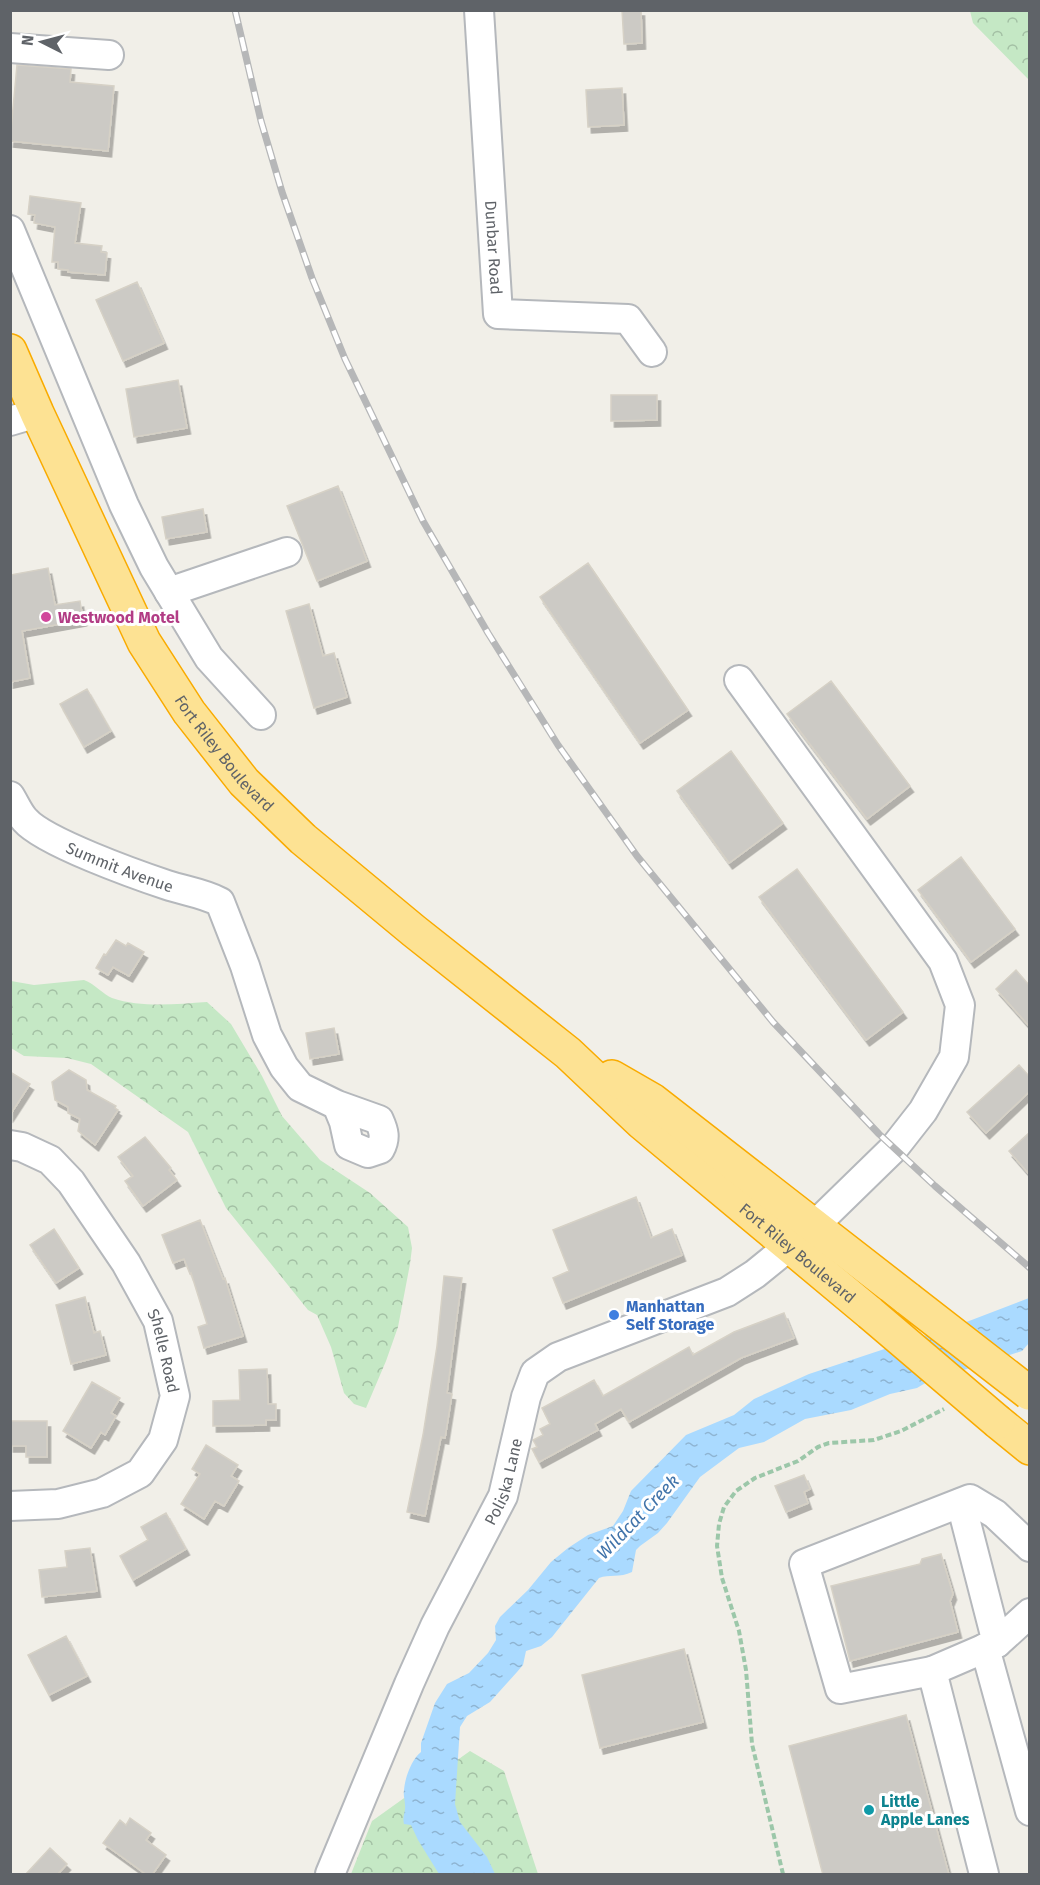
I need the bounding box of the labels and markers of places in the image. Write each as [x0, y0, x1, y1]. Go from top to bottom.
place label: Westwood Motel [58, 608, 180, 627]
marker: Westwood Motel [39, 610, 53, 624]
place label: Manhattan Self Storage [626, 1297, 715, 1334]
marker: Manhattan Self Storage [607, 1308, 621, 1322]
place label: Little Apple Lanes [880, 1792, 970, 1829]
marker: Little Apple Lanes [862, 1803, 876, 1817]

